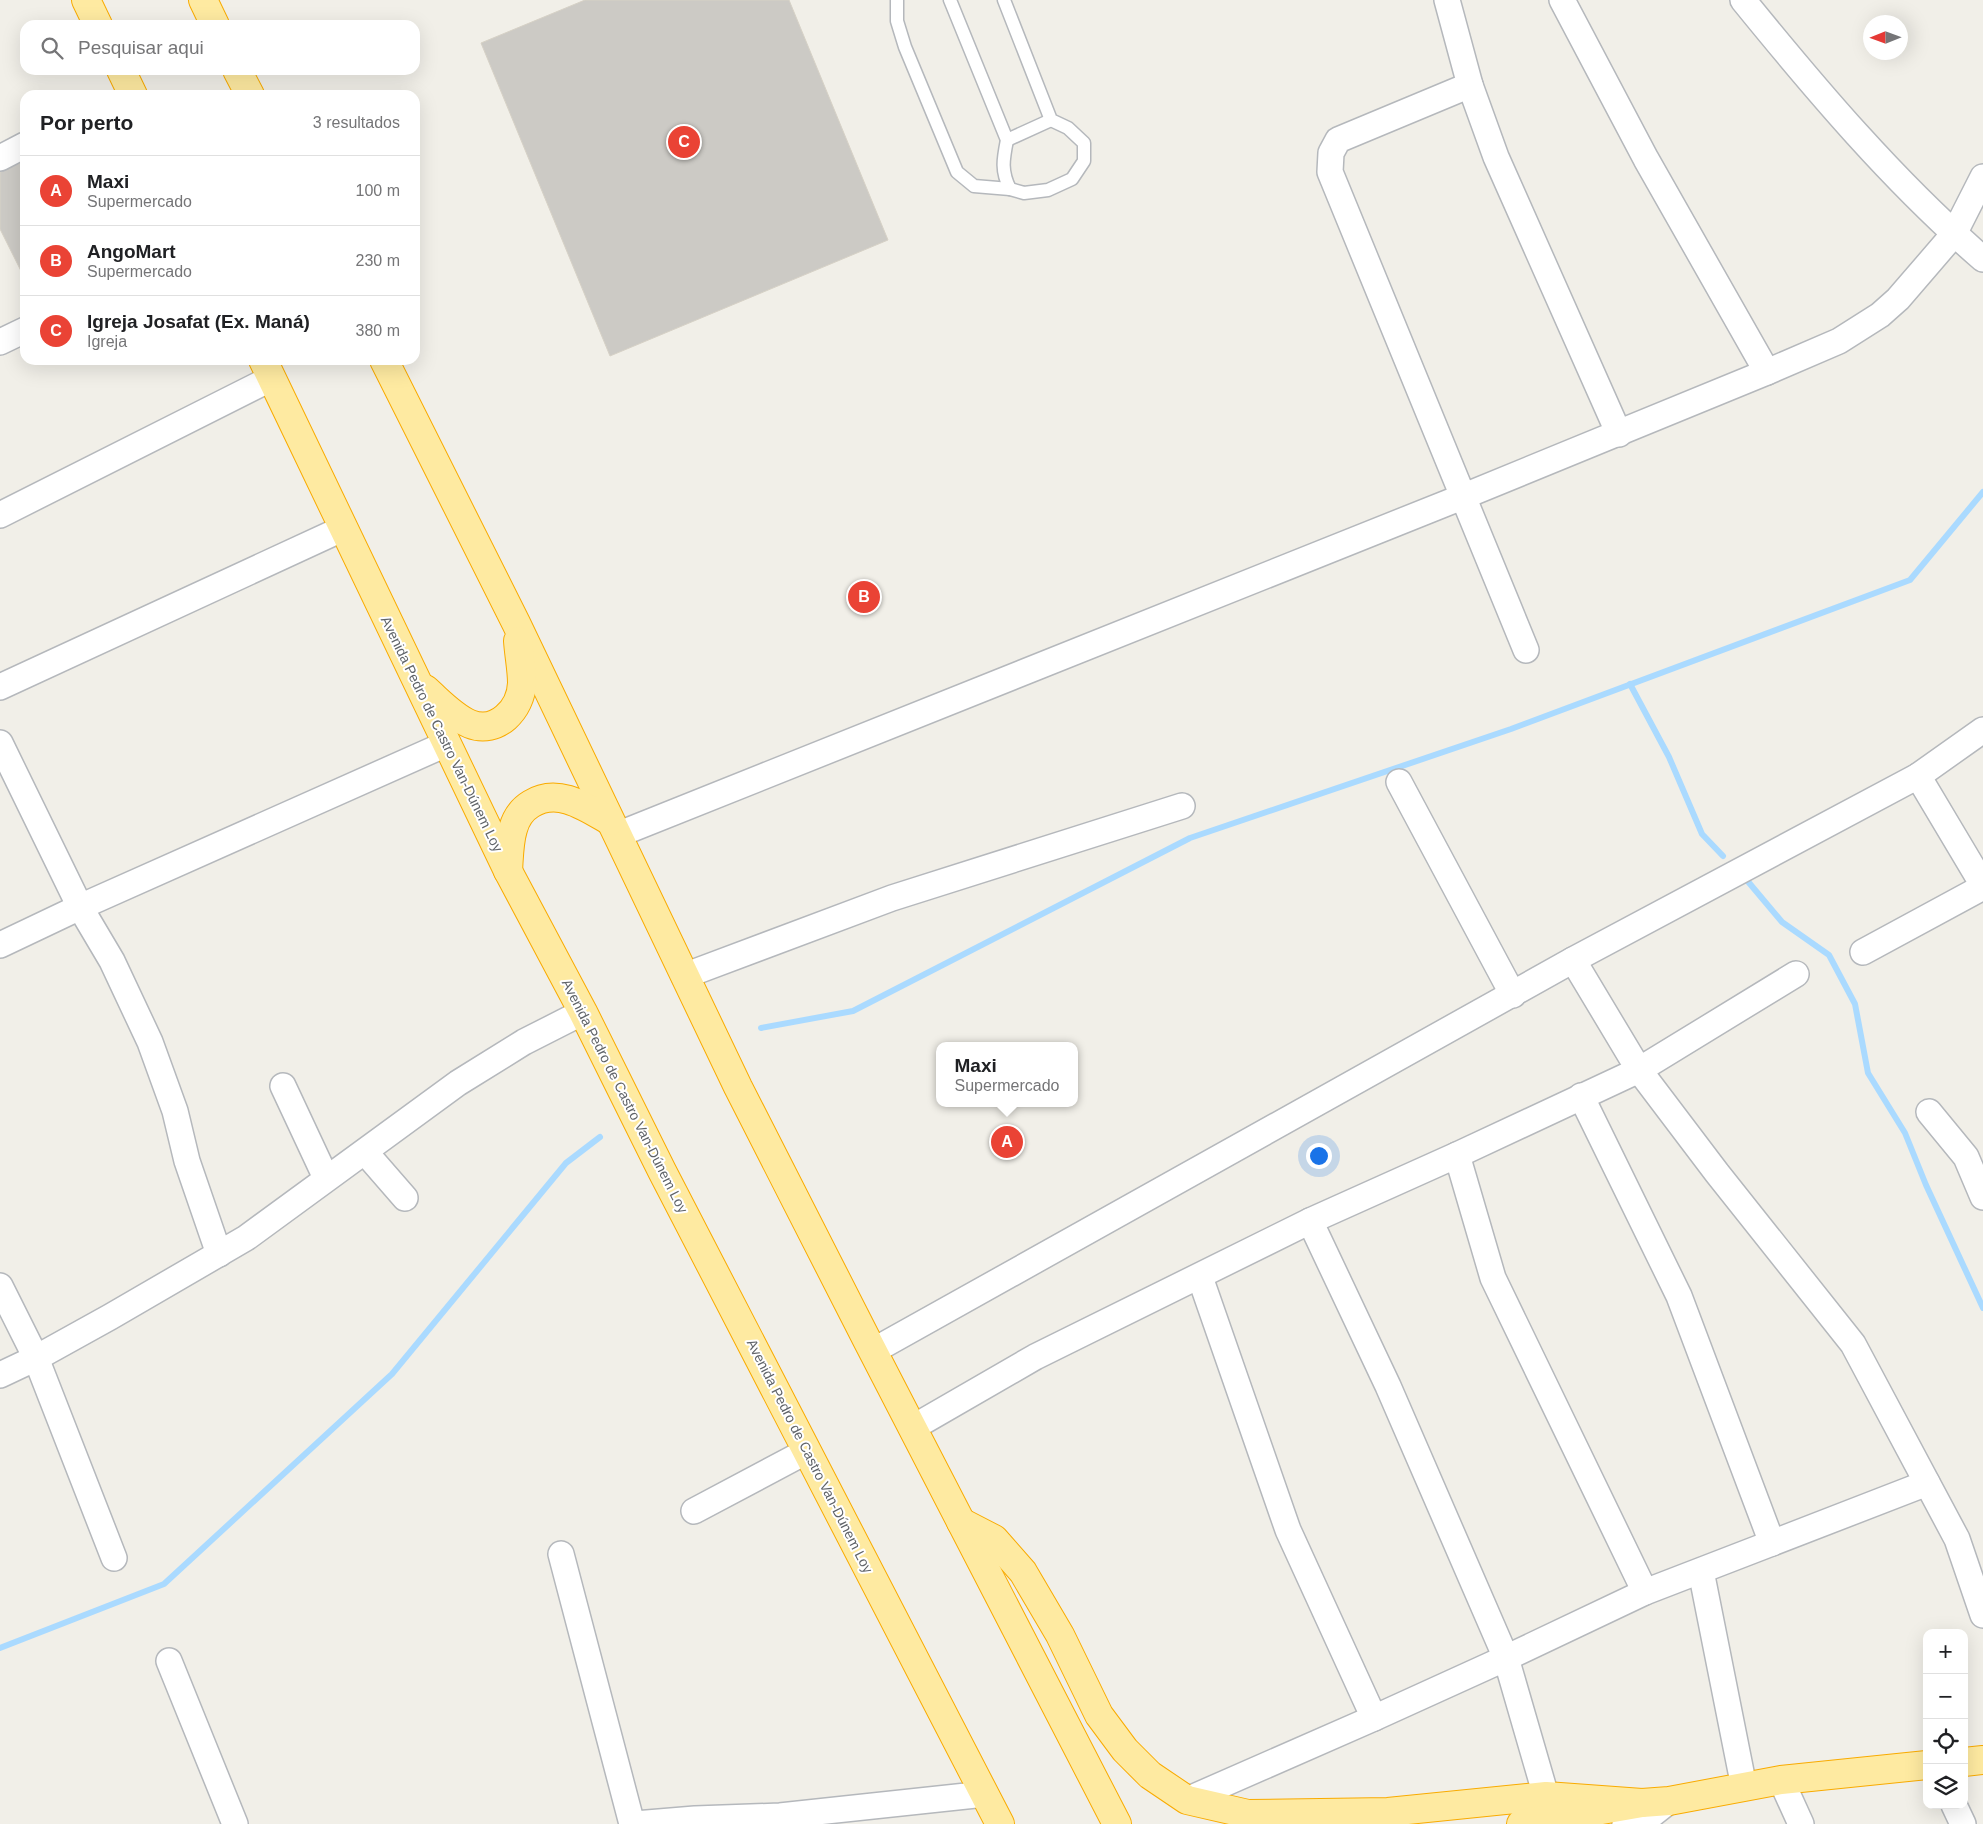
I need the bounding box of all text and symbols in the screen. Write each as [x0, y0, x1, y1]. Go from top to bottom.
north arrow [1863, 15, 1908, 60]
search box [20, 20, 420, 75]
icon: search [38, 34, 66, 62]
text: Pesquisar aqui [78, 37, 204, 58]
text: Por perto [40, 111, 133, 134]
text: 3 resultados [313, 114, 400, 131]
pin: C [668, 123, 700, 161]
text: Maxi [87, 171, 129, 192]
text: A [50, 182, 62, 199]
text: 100 m [356, 182, 400, 199]
text: Supermercado [87, 193, 192, 210]
text: AngoMart [87, 241, 176, 262]
text: B [50, 252, 62, 269]
text: 230 m [356, 252, 400, 269]
text: Supermercado [87, 263, 192, 280]
text: Igreja Josafat (Ex. Maná) [87, 311, 310, 332]
text: C [50, 322, 62, 339]
text: 380 m [356, 322, 400, 339]
text: Igreja [87, 333, 127, 350]
pin: B [848, 578, 880, 616]
street label: Avenida Pedro de Castro Van-Dúnem Loy [378, 614, 506, 854]
street label: Avenida Pedro de Castro Van-Dúnem Loy [559, 976, 691, 1216]
popup [936, 1042, 1078, 1107]
text: Maxi [955, 1055, 997, 1076]
text: Supermercado [955, 1077, 1059, 1094]
pin: A [991, 1123, 1023, 1161]
your location [1306, 1143, 1332, 1169]
street label: Avenida Pedro de Castro Van-Dúnem Loy [744, 1336, 876, 1576]
map controls [1923, 1629, 1968, 1809]
button: + [1923, 1629, 1968, 1674]
button: − [1923, 1674, 1968, 1719]
button: locate [1923, 1719, 1968, 1764]
button: layers [1923, 1764, 1968, 1809]

